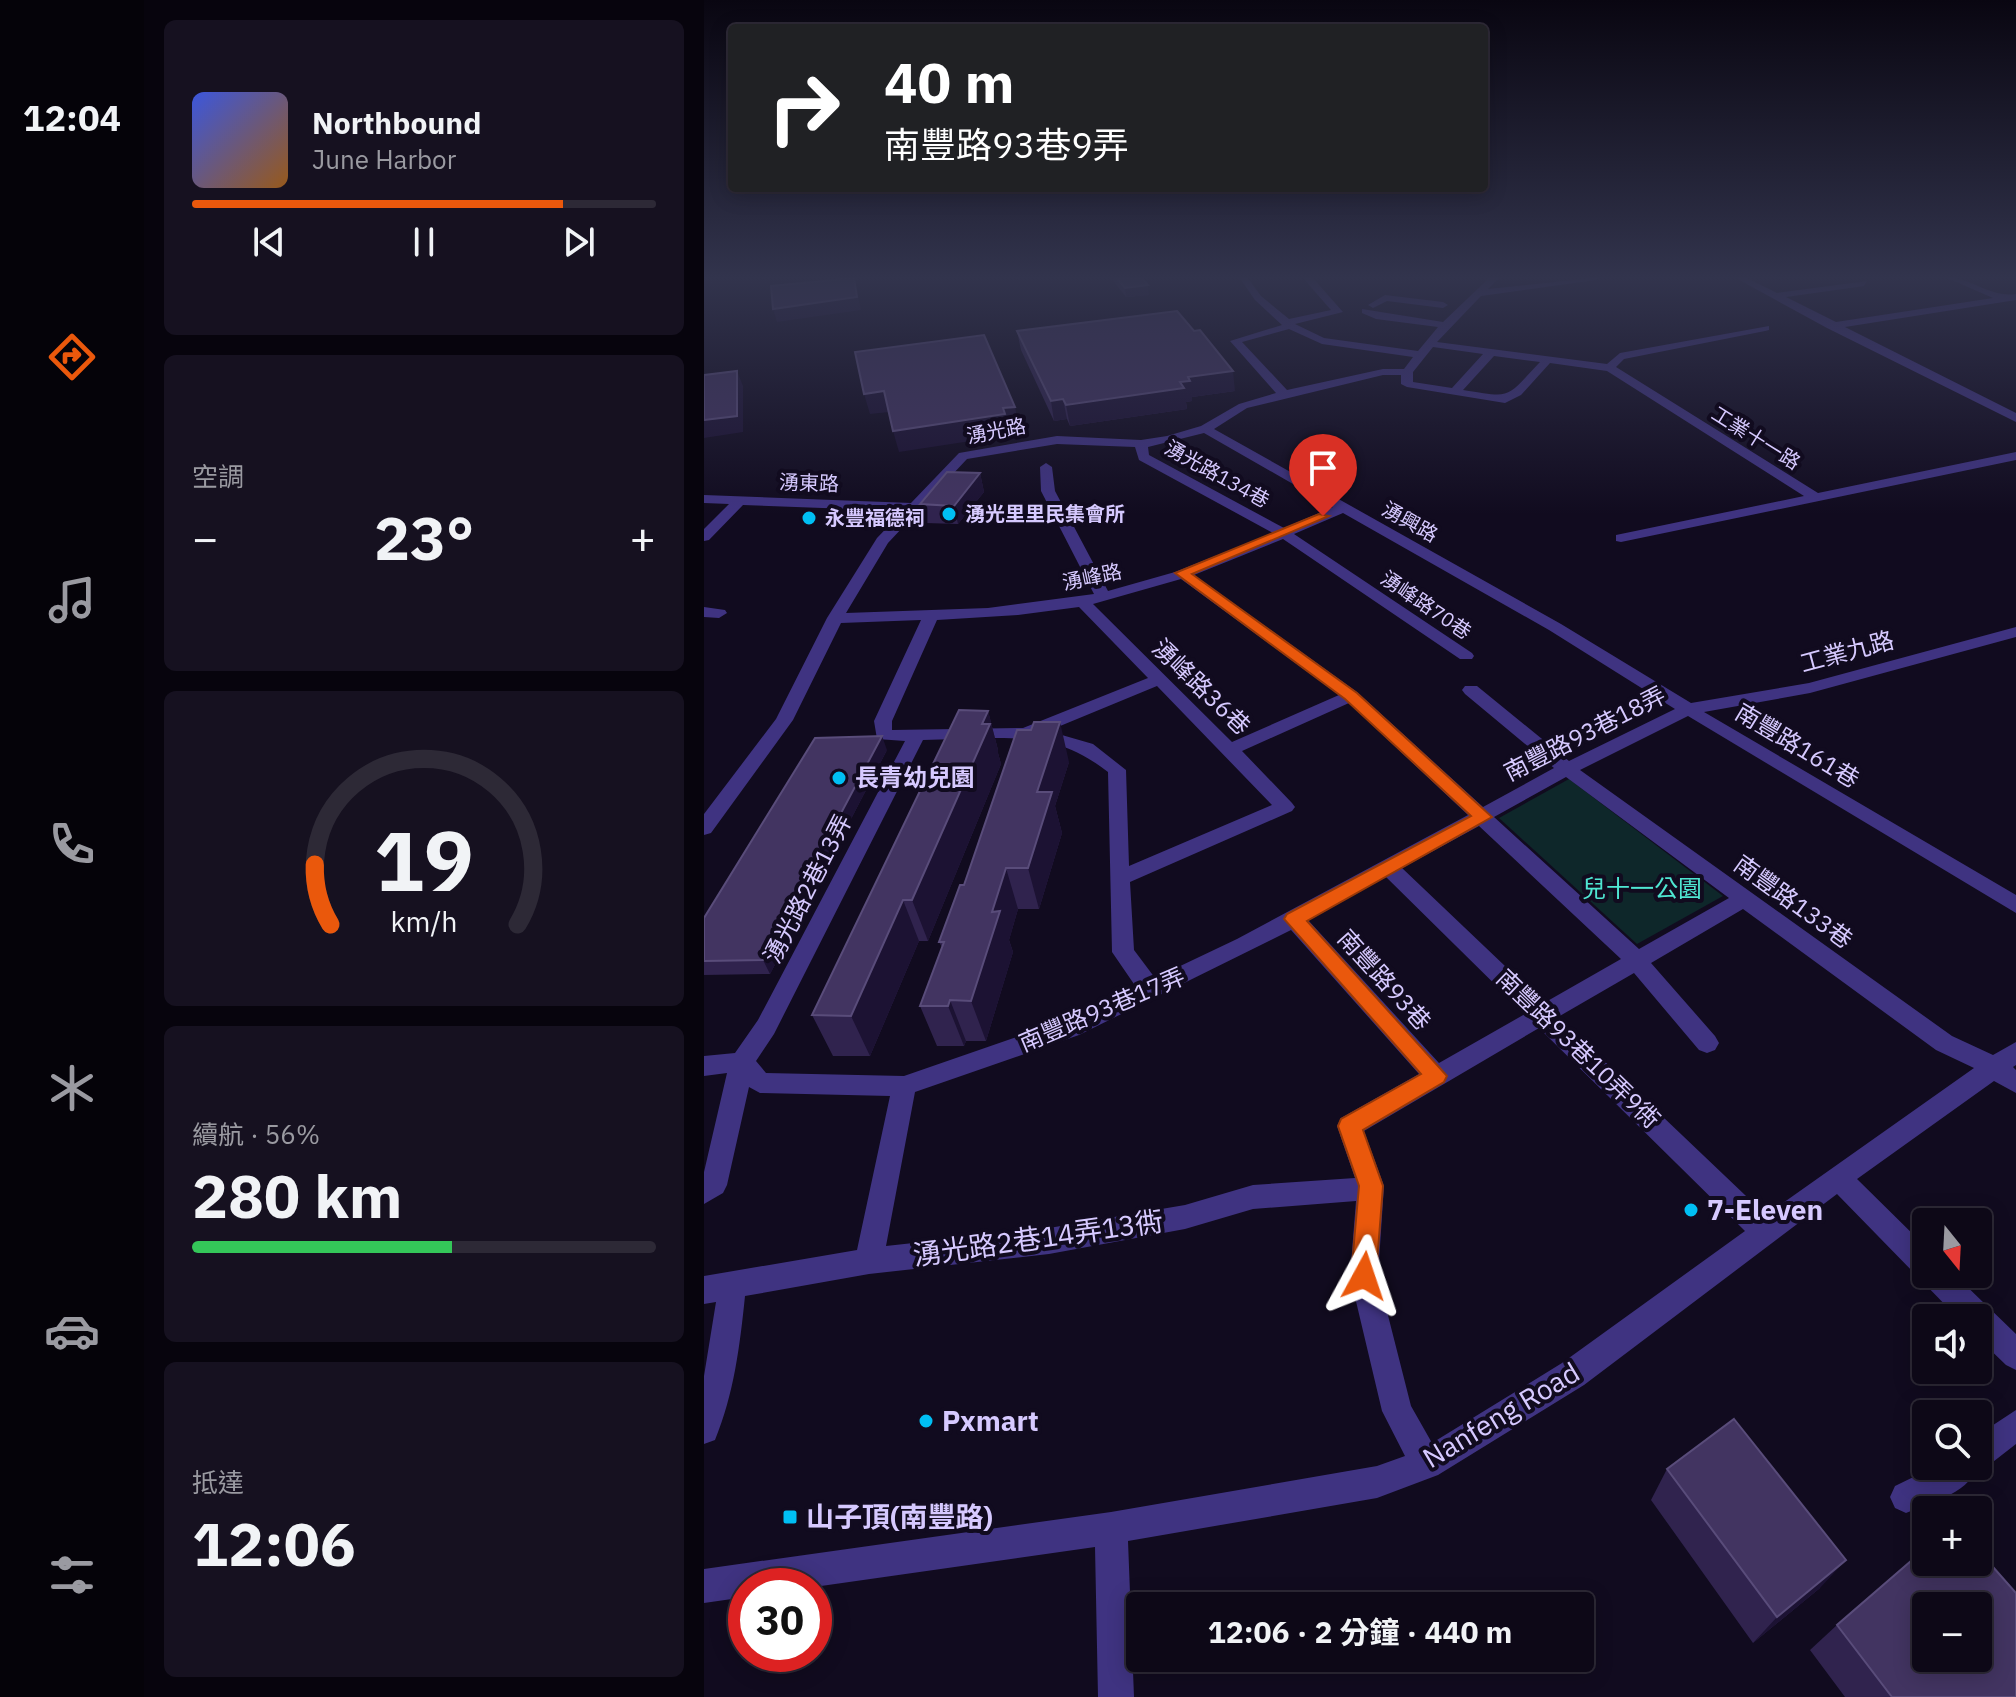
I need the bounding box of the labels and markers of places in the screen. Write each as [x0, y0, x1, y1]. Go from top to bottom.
pin [1289, 434, 1357, 516]
place label: 湧光里里民集會所 [965, 500, 1125, 527]
place label: 永豐福德祠 [825, 504, 925, 531]
marker: 湧光里里民集會所 [940, 505, 958, 523]
marker: 永豐福德祠 [800, 509, 818, 527]
place label: 長青幼兒園 [855, 761, 975, 793]
marker: 長青幼兒園 [830, 769, 848, 787]
place label: 7-Eleven [1707, 1191, 1823, 1228]
marker: 7-Eleven [1682, 1201, 1700, 1219]
place label: Pxmart [942, 1402, 1039, 1439]
marker: Pxmart [917, 1412, 935, 1430]
place label: 山子頂(南豐路) [806, 1498, 993, 1535]
marker: 山子頂(南豐路) [781, 1508, 799, 1526]

